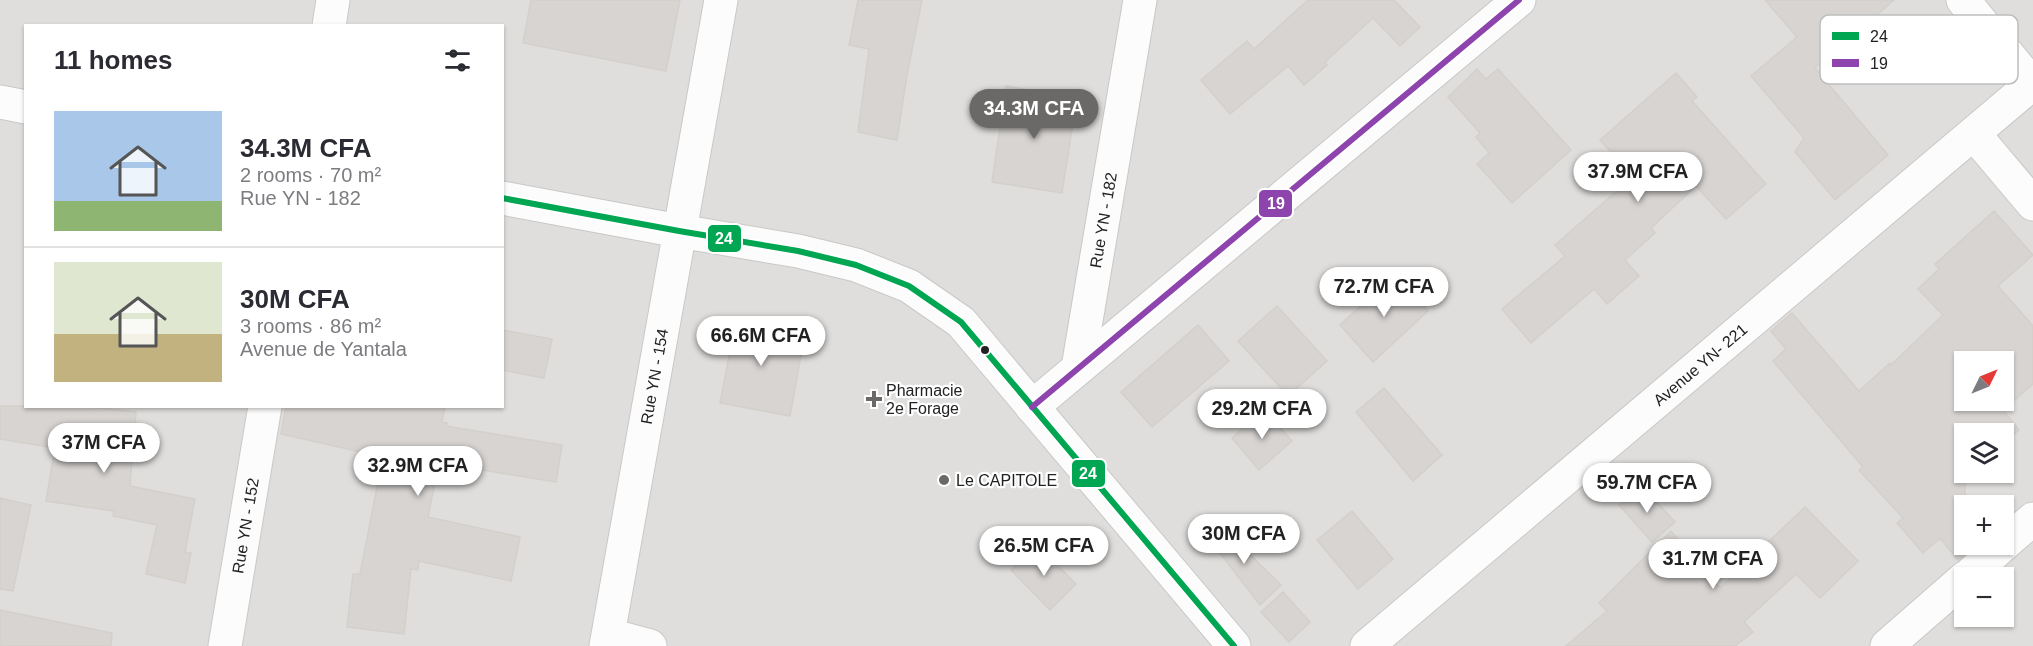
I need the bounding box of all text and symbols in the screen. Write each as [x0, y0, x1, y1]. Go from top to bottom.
legend [1820, 15, 2018, 84]
text: 24 [1870, 28, 1888, 45]
icon: filters [441, 44, 474, 77]
text: 11 homes [54, 45, 173, 75]
text: 19 [1870, 55, 1888, 72]
pin: 34.3M CFA [965, 89, 1103, 140]
text: 34.3M CFA [983, 97, 1085, 119]
text: 34.3M CFA [240, 133, 372, 163]
icon: home [102, 135, 174, 207]
pin: 37.9M CFA [1569, 152, 1707, 203]
text: 37.9M CFA [1587, 160, 1689, 182]
text: 2 rooms · 70 m² [240, 164, 381, 186]
street label: Rue YN - 182 [1087, 171, 1120, 269]
text: Rue YN - 182 [240, 187, 361, 209]
line badge: 19 [1258, 189, 1293, 218]
text: 19 [1267, 195, 1285, 212]
line badge: 24 [707, 224, 742, 253]
text: 24 [715, 230, 733, 247]
pin: 72.7M CFA [1315, 267, 1453, 318]
text: 72.7M CFA [1333, 275, 1435, 297]
text: 30M CFA [240, 284, 350, 314]
icon: home [102, 286, 174, 358]
text: 3 rooms · 86 m² [240, 315, 381, 337]
pin: 66.6M CFA [692, 316, 830, 367]
street label: Avenue YN- 221 [1650, 321, 1750, 409]
text: 66.6M CFA [710, 324, 812, 346]
street label: Rue YN - 154 [638, 327, 671, 425]
text: Avenue de Yantala [240, 338, 407, 360]
unlabelled marker [979, 344, 991, 356]
north arrow [1954, 351, 2014, 411]
map controls [1954, 351, 2014, 627]
place label: Pharmacie 2e Forage [886, 382, 963, 417]
pin: 29.2M CFA [1193, 389, 1331, 440]
marker: Pharmacie 2e Forage [867, 392, 881, 406]
text: 29.2M CFA [1211, 397, 1313, 419]
pin: 37M CFA [49, 423, 159, 474]
button: layers [1954, 423, 2014, 483]
text: 37M CFA [62, 431, 146, 453]
pin: 32.9M CFA [349, 446, 487, 497]
text: 32.9M CFA [367, 454, 469, 476]
line badge: 24 [1071, 459, 1106, 488]
pin: 59.7M CFA [1578, 463, 1716, 514]
text: 24 [1079, 465, 1097, 482]
text: 59.7M CFA [1596, 471, 1698, 493]
place label: Le CAPITOLE [956, 472, 1057, 489]
marker: Le CAPITOLE [937, 473, 951, 487]
street label: Rue YN - 152 [229, 477, 262, 575]
button: + [1954, 495, 2014, 555]
pin: 30M CFA [1189, 514, 1299, 565]
text: 30M CFA [1202, 522, 1286, 544]
pin: 26.5M CFA [975, 526, 1113, 577]
text: 26.5M CFA [993, 534, 1095, 556]
pin: 31.7M CFA [1644, 539, 1782, 590]
text: 31.7M CFA [1662, 547, 1764, 569]
button: − [1954, 567, 2014, 627]

